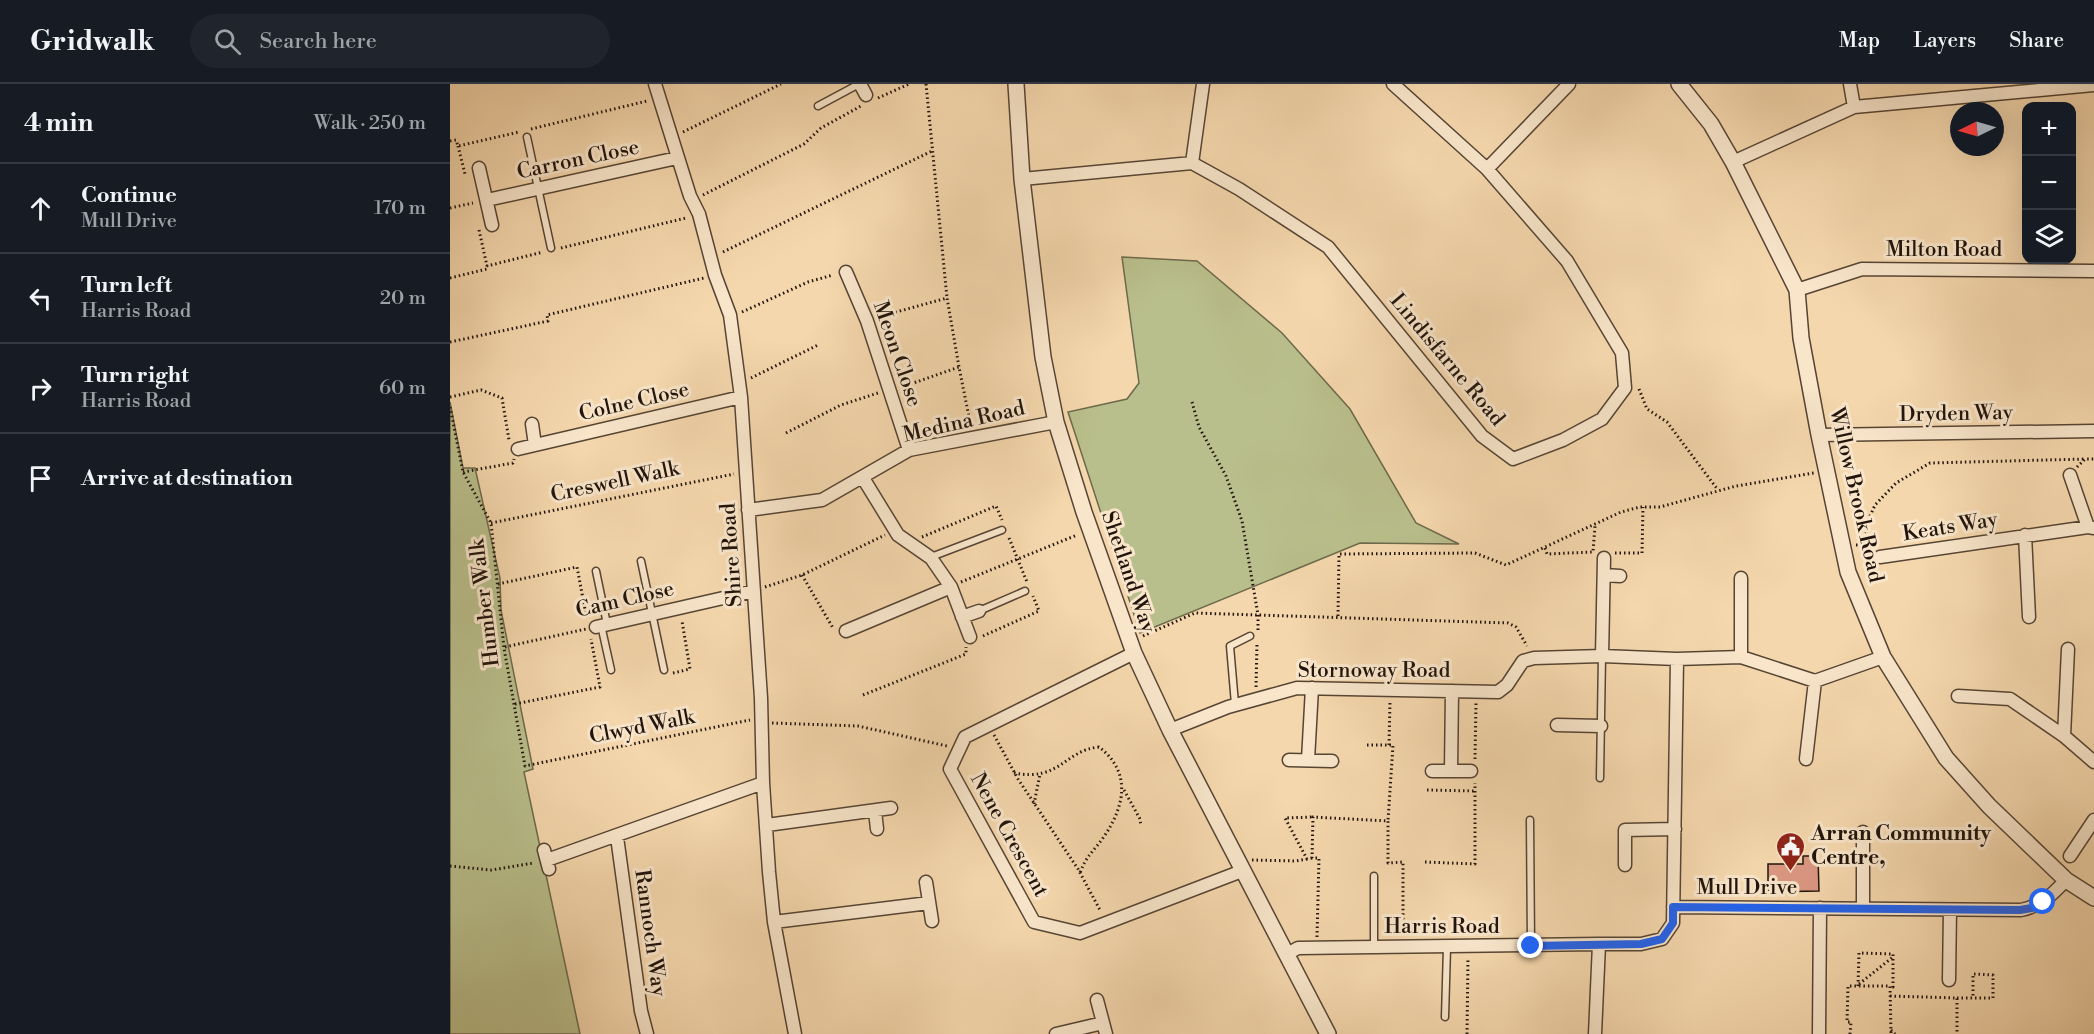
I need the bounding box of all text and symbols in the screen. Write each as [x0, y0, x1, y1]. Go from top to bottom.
search box [190, 14, 610, 68]
text: Gridwalk [30, 24, 154, 59]
icon: search [211, 25, 244, 58]
text: Search here [259, 28, 377, 55]
text: Map [1839, 28, 1880, 54]
text: Layers [1913, 28, 1976, 54]
text: Share [2009, 28, 2064, 54]
north arrow [1950, 102, 2004, 156]
map controls [2022, 102, 2076, 264]
button: + [2022, 102, 2076, 156]
text: 4 min [24, 107, 94, 139]
text: Walk · 250 m [314, 111, 426, 136]
street label: Carron Close [515, 134, 641, 186]
button: − [2022, 156, 2076, 210]
text: Continue [81, 182, 177, 209]
icon: ahead [24, 192, 57, 225]
text: 170 m [374, 196, 426, 221]
text: Mull Drive [81, 209, 177, 234]
button: layers [2022, 210, 2076, 264]
street label: Milton Road [1886, 237, 2002, 263]
text: Turn left [81, 272, 172, 299]
icon: left [24, 282, 57, 315]
text: 20 m [380, 286, 426, 311]
street label: Lindisfarne Road [1384, 288, 1510, 432]
street label: Meon Close [867, 298, 927, 410]
text: Harris Road [81, 299, 191, 324]
text: Turn right [81, 362, 189, 389]
icon: right [24, 372, 57, 405]
text: 60 m [379, 376, 426, 401]
street label: Colne Close [576, 377, 692, 427]
text: Harris Road [81, 389, 191, 414]
street label: Medina Road [901, 395, 1027, 449]
street label: Dryden Way [1899, 400, 2014, 428]
street label: Willow Brook Road [1823, 404, 1889, 585]
street label: Creswell Walk [548, 455, 683, 508]
icon: arrive [24, 462, 57, 495]
text: Arrive at destination [81, 465, 293, 492]
street label: Shire Road [715, 502, 749, 608]
street label: Keats Way [1901, 507, 2000, 547]
street label: Shetland Way [1095, 508, 1161, 637]
street label: Humber Walk [464, 537, 506, 668]
street label: Cam Close [573, 576, 677, 624]
street label: Stornoway Road [1298, 658, 1450, 684]
street label: Clwyd Walk [587, 704, 698, 750]
street label: Nene Crescent [964, 768, 1054, 902]
place label: Arran Community Centre, [1810, 821, 1991, 871]
public building icon: Arran Community Centre, [1774, 830, 1806, 872]
street label: Rannoch Way [628, 868, 672, 999]
street label: Mull Drive [1697, 875, 1797, 901]
route start [2029, 888, 2055, 914]
street label: Harris Road [1384, 914, 1500, 940]
route end [1517, 932, 1543, 958]

